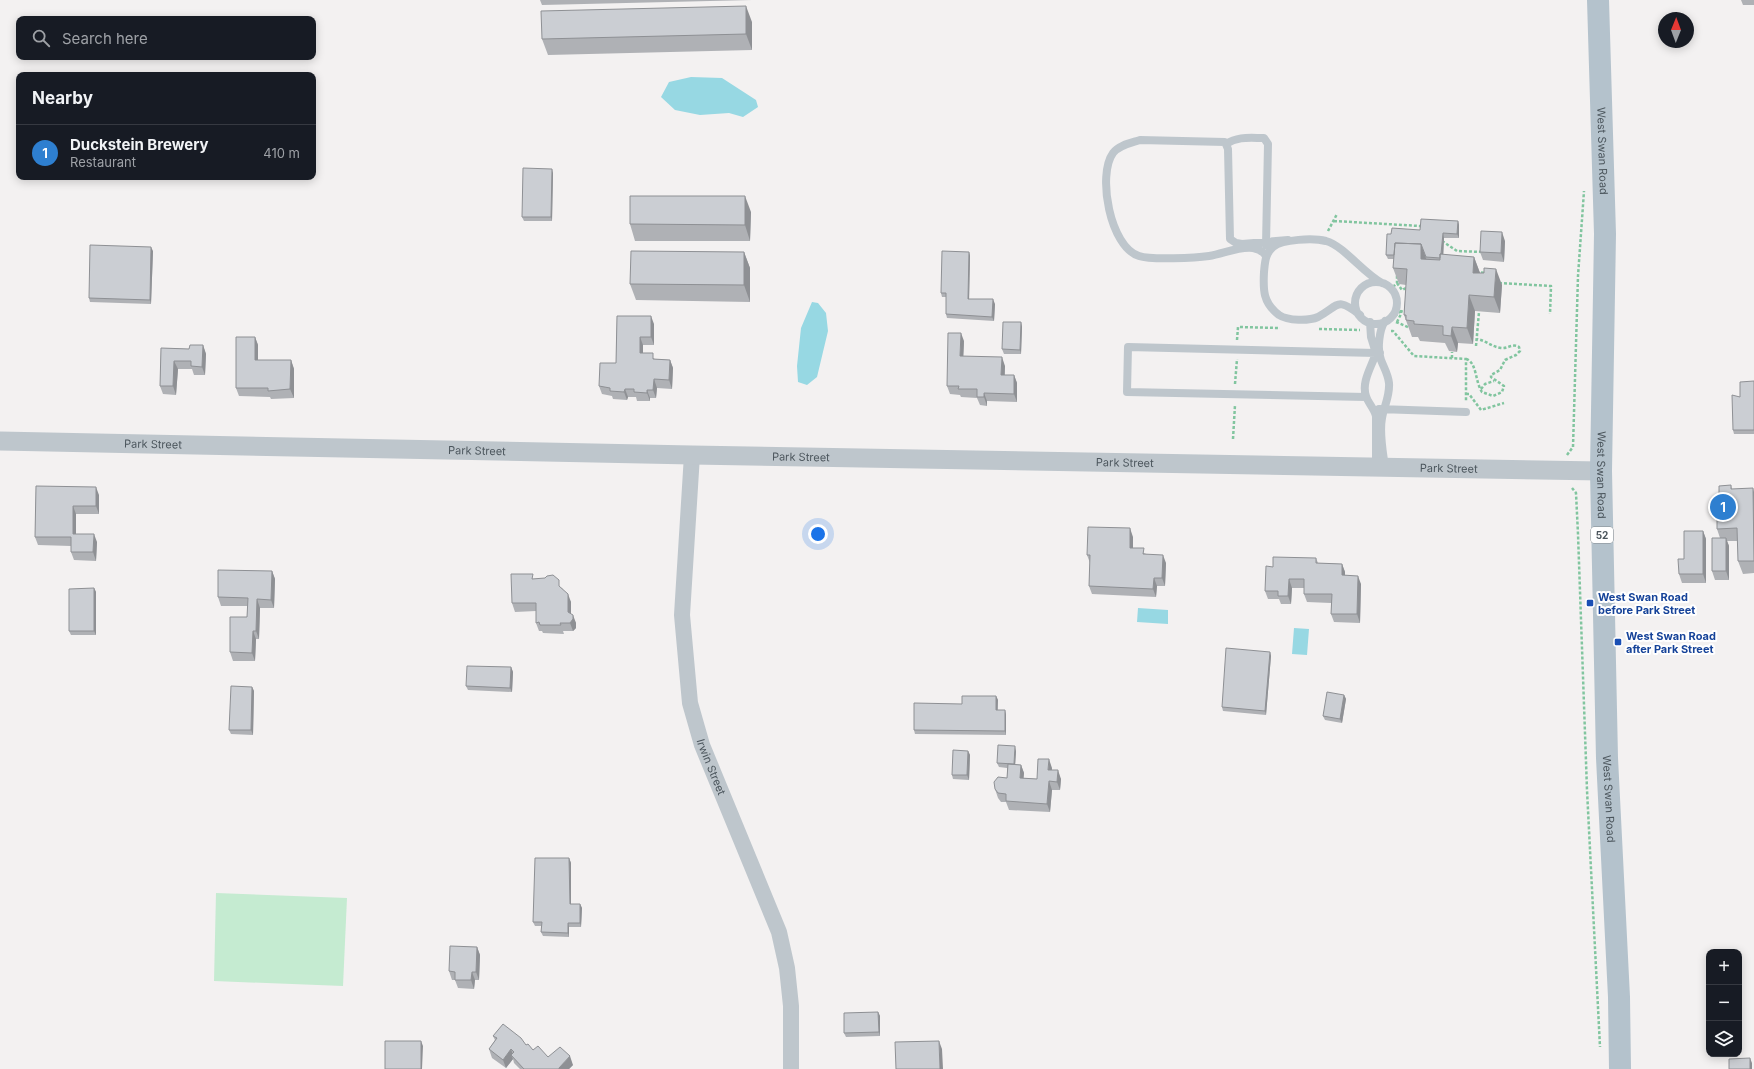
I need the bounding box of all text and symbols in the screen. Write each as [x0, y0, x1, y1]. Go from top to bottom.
north arrow [1658, 12, 1694, 48]
search box [16, 16, 316, 60]
icon: search [30, 27, 52, 49]
text: Search here [62, 29, 148, 48]
text: Nearby [32, 88, 93, 108]
street label: West Swan Road [1594, 107, 1611, 195]
text: Duckstein Brewery [70, 135, 209, 154]
text: 1 [42, 145, 48, 161]
text: 410 m [263, 145, 300, 161]
text: Restaurant [70, 154, 136, 170]
street label: West Swan Road [1594, 431, 1609, 519]
street label: Park Street [124, 437, 182, 452]
street label: Park Street [448, 443, 506, 458]
street label: Park Street [772, 449, 830, 464]
street label: Park Street [1096, 455, 1154, 470]
street label: Park Street [1420, 461, 1478, 476]
pin: 1 [1710, 492, 1736, 522]
your location [808, 524, 828, 544]
road number: 52 [1591, 527, 1613, 543]
place label: West Swan Road before Park Street [1598, 590, 1695, 617]
marker: West Swan Road before Park Street [1585, 598, 1595, 608]
place label: West Swan Road after Park Street [1626, 629, 1716, 656]
marker: West Swan Road after Park Street [1613, 637, 1623, 647]
street label: Irwin Street [694, 737, 729, 797]
street label: West Swan Road [1600, 755, 1618, 843]
map controls [1706, 949, 1742, 1057]
button: + [1706, 949, 1742, 985]
button: − [1706, 985, 1742, 1021]
button: layers [1706, 1021, 1742, 1057]

